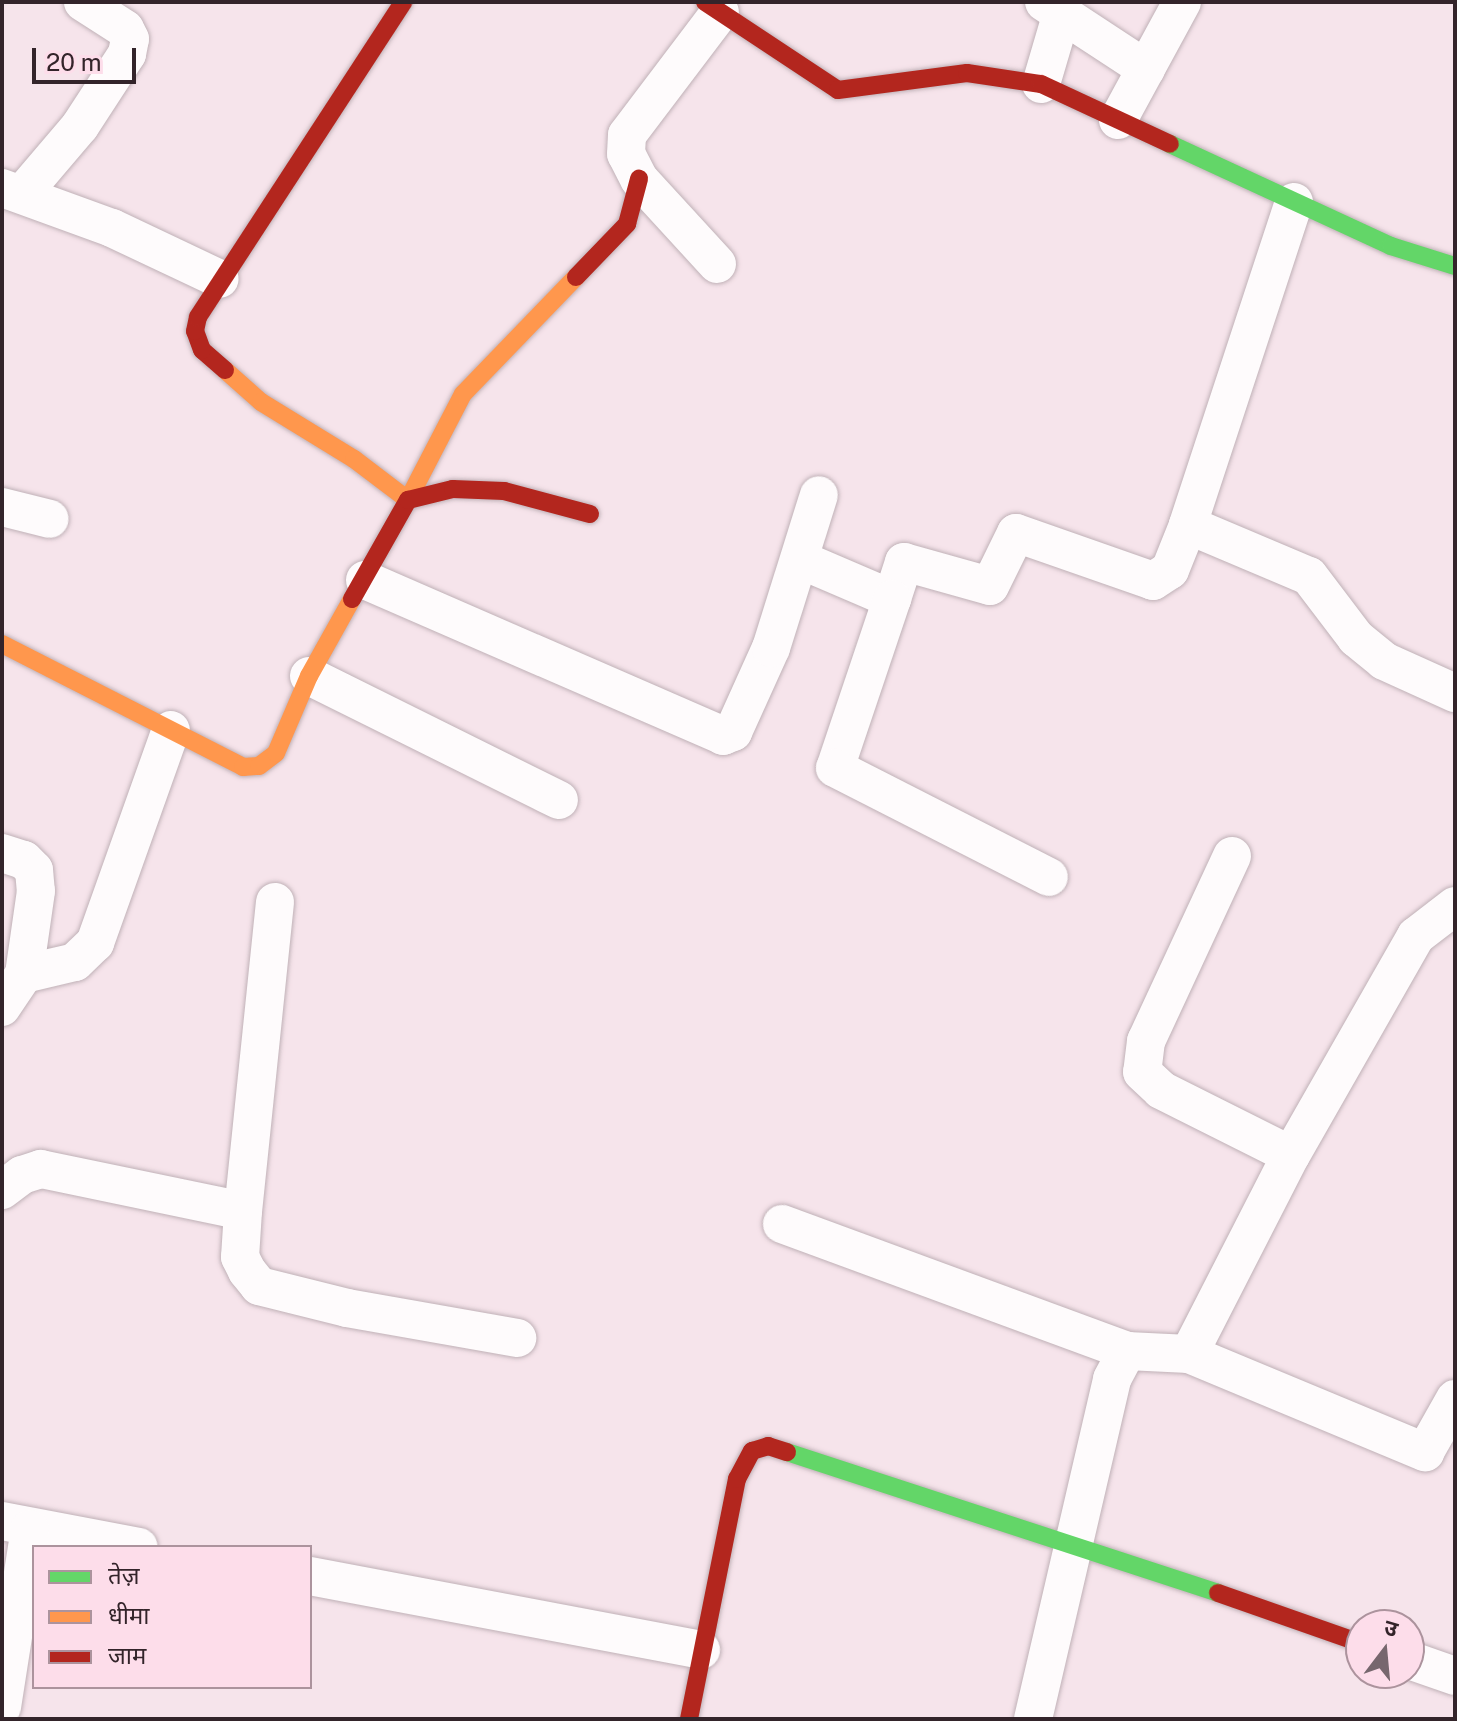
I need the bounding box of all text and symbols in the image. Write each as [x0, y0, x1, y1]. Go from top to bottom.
scale bar [36, 32, 140, 82]
text: 20 m [46, 48, 102, 76]
legend [32, 1545, 312, 1689]
text: तेज़ [108, 1561, 140, 1589]
text: धीमा [108, 1601, 150, 1629]
north arrow [1345, 1609, 1425, 1689]
text: उ [1381, 1614, 1401, 1642]
text: जाम [108, 1641, 146, 1669]

